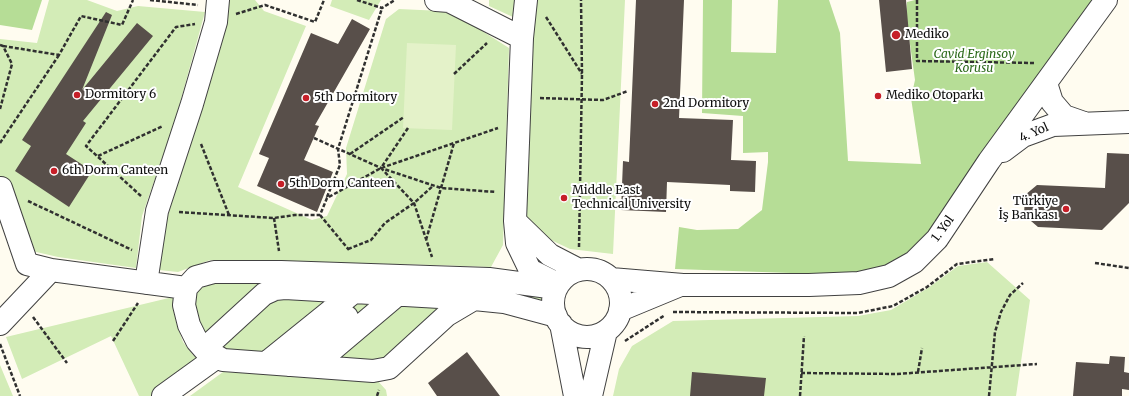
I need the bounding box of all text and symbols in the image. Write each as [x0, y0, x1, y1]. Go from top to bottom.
place label: Mediko [905, 28, 949, 42]
marker: Mediko [890, 29, 902, 41]
park label: Cavid Erginsoy Korusu [933, 48, 1015, 76]
place label: Dormitory 6 [85, 88, 156, 102]
place label: Mediko Otoparkı [886, 89, 983, 103]
marker: Dormitory 6 [72, 90, 82, 100]
place label: 5th Dormitory [314, 91, 397, 105]
marker: Mediko Otoparkı [873, 91, 883, 101]
marker: 5th Dormitory [301, 93, 311, 103]
place label: 2nd Dormitory [663, 97, 749, 111]
marker: 2nd Dormitory [650, 99, 660, 109]
street label: 4. Yol [1017, 120, 1051, 146]
place label: 6th Dorm Canteen [62, 164, 168, 178]
marker: 6th Dorm Canteen [49, 166, 59, 176]
place label: 5th Dorm Canteen [289, 177, 395, 191]
marker: 5th Dorm Canteen [276, 179, 286, 189]
place label: Middle East Technical University [572, 184, 691, 212]
marker: Middle East Technical University [559, 193, 569, 203]
place label: Türkiye İş Bankası [999, 195, 1058, 223]
marker: Türkiye İş Bankası [1061, 204, 1071, 214]
street label: 1. Yol [929, 213, 957, 245]

